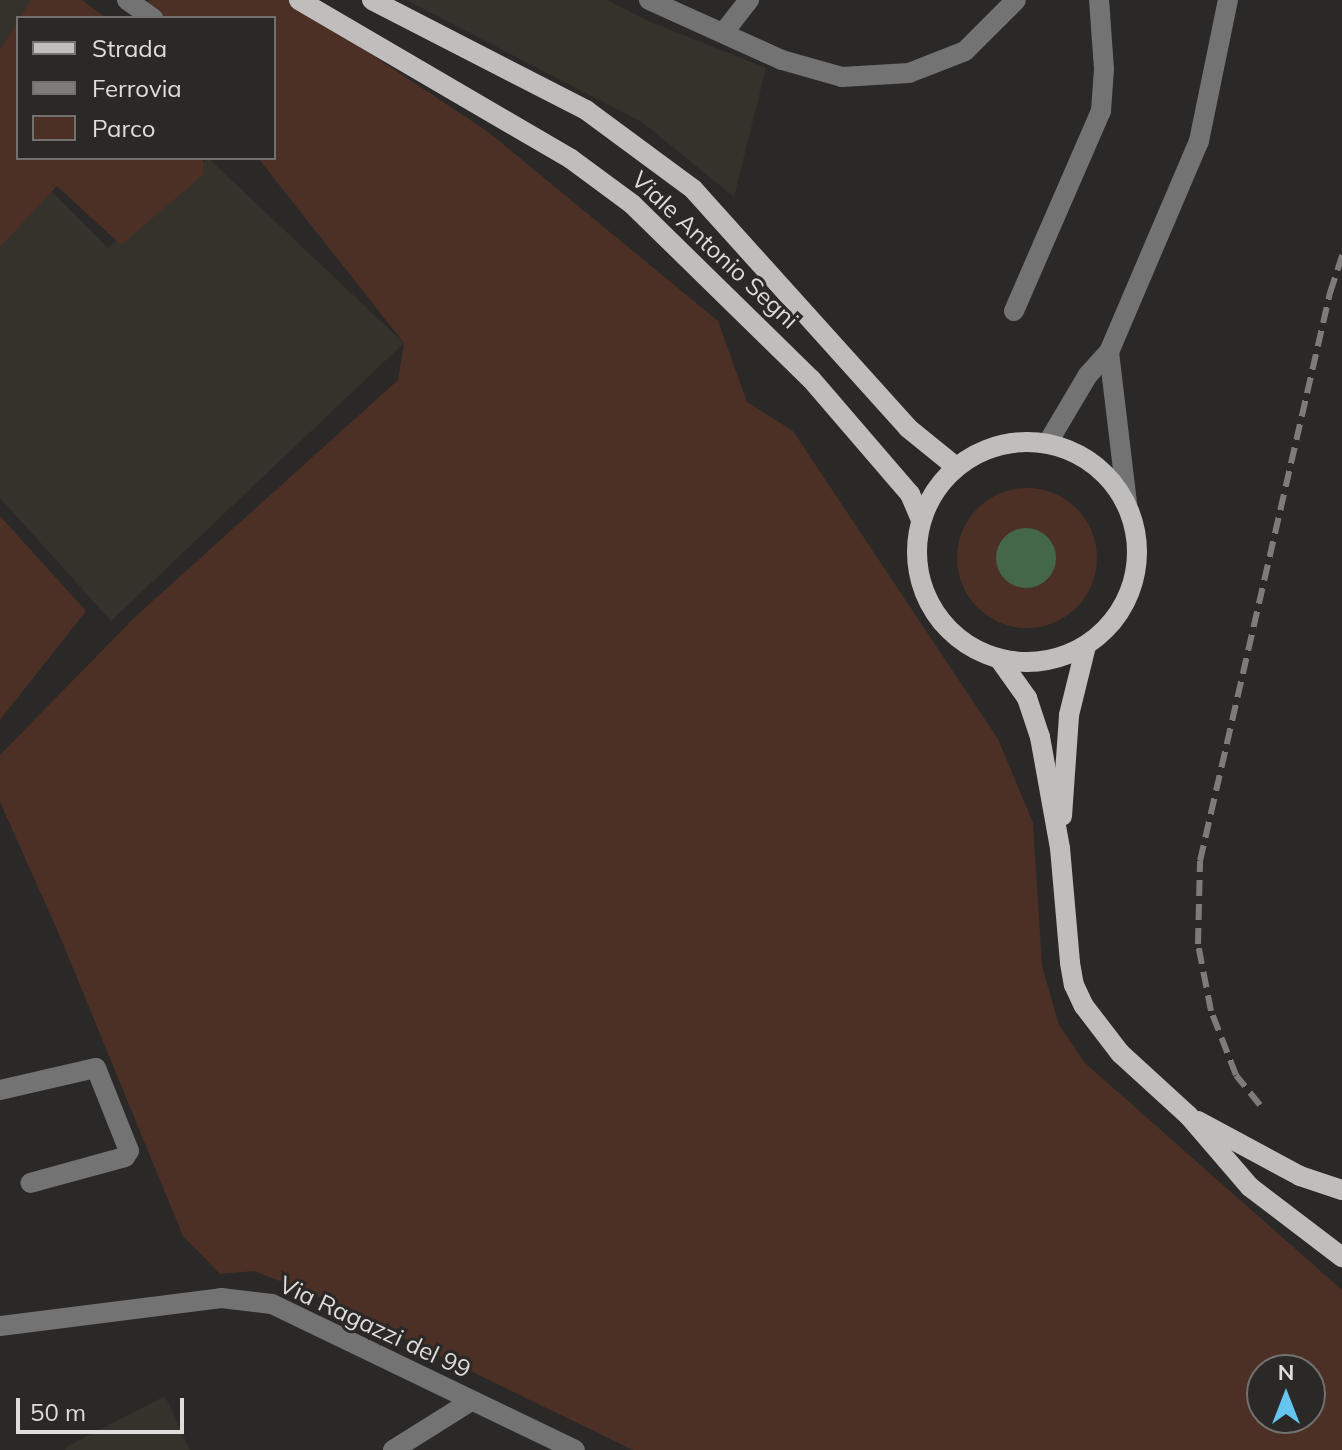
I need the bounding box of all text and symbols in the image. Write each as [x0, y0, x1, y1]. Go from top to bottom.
legend [16, 16, 276, 160]
text: Strada [92, 33, 167, 63]
text: Ferrovia [92, 73, 182, 103]
text: Parco [92, 113, 155, 143]
street label: Viale Antonio Segni [626, 165, 804, 335]
street label: Via Ragazzi del 99 [275, 1270, 475, 1384]
north arrow [1246, 1354, 1326, 1434]
text: N [1278, 1358, 1294, 1386]
scale bar [20, 1382, 188, 1432]
text: 50 m [30, 1397, 86, 1427]

